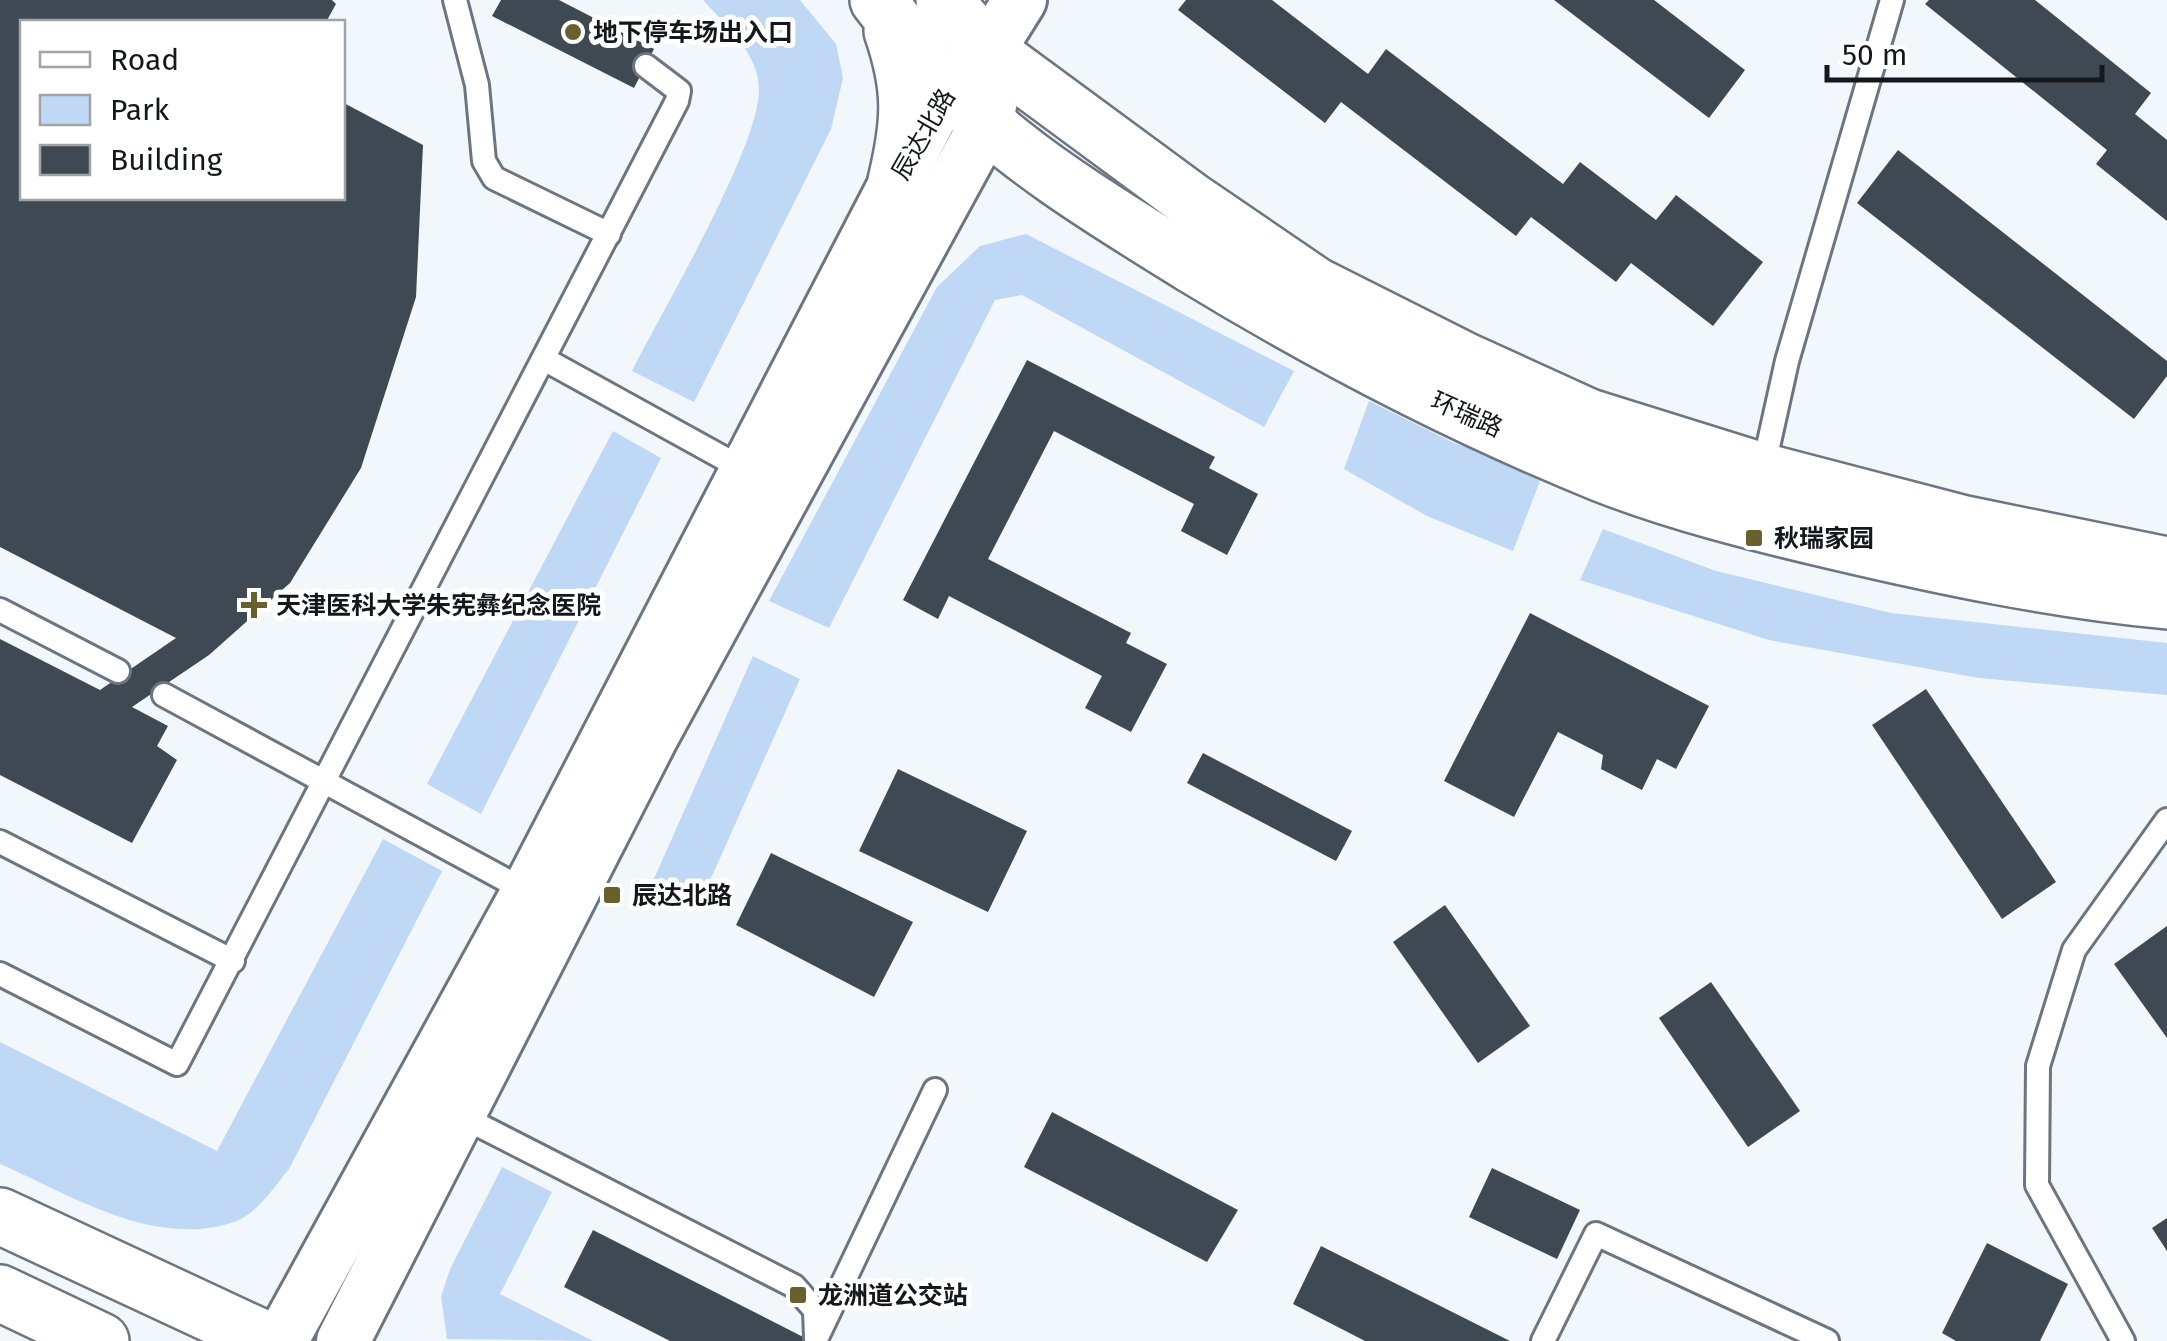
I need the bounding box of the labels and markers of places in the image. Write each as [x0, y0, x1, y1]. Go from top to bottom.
place label: 地下停车场出入口 [593, 18, 793, 48]
marker: 地下停车场出入口 [562, 21, 584, 43]
place label: 秋瑞家园 [1774, 524, 1874, 554]
marker: 秋瑞家园 [1743, 527, 1765, 549]
place label: 天津医科大学朱宪彝纪念医院 [276, 591, 601, 621]
marker: 天津医科大学朱宪彝纪念医院 [241, 592, 267, 618]
place label: 辰达北路 [632, 881, 732, 911]
marker: 辰达北路 [601, 884, 623, 906]
place label: 龙洲道公交站 [818, 1281, 968, 1311]
marker: 龙洲道公交站 [787, 1284, 809, 1306]

